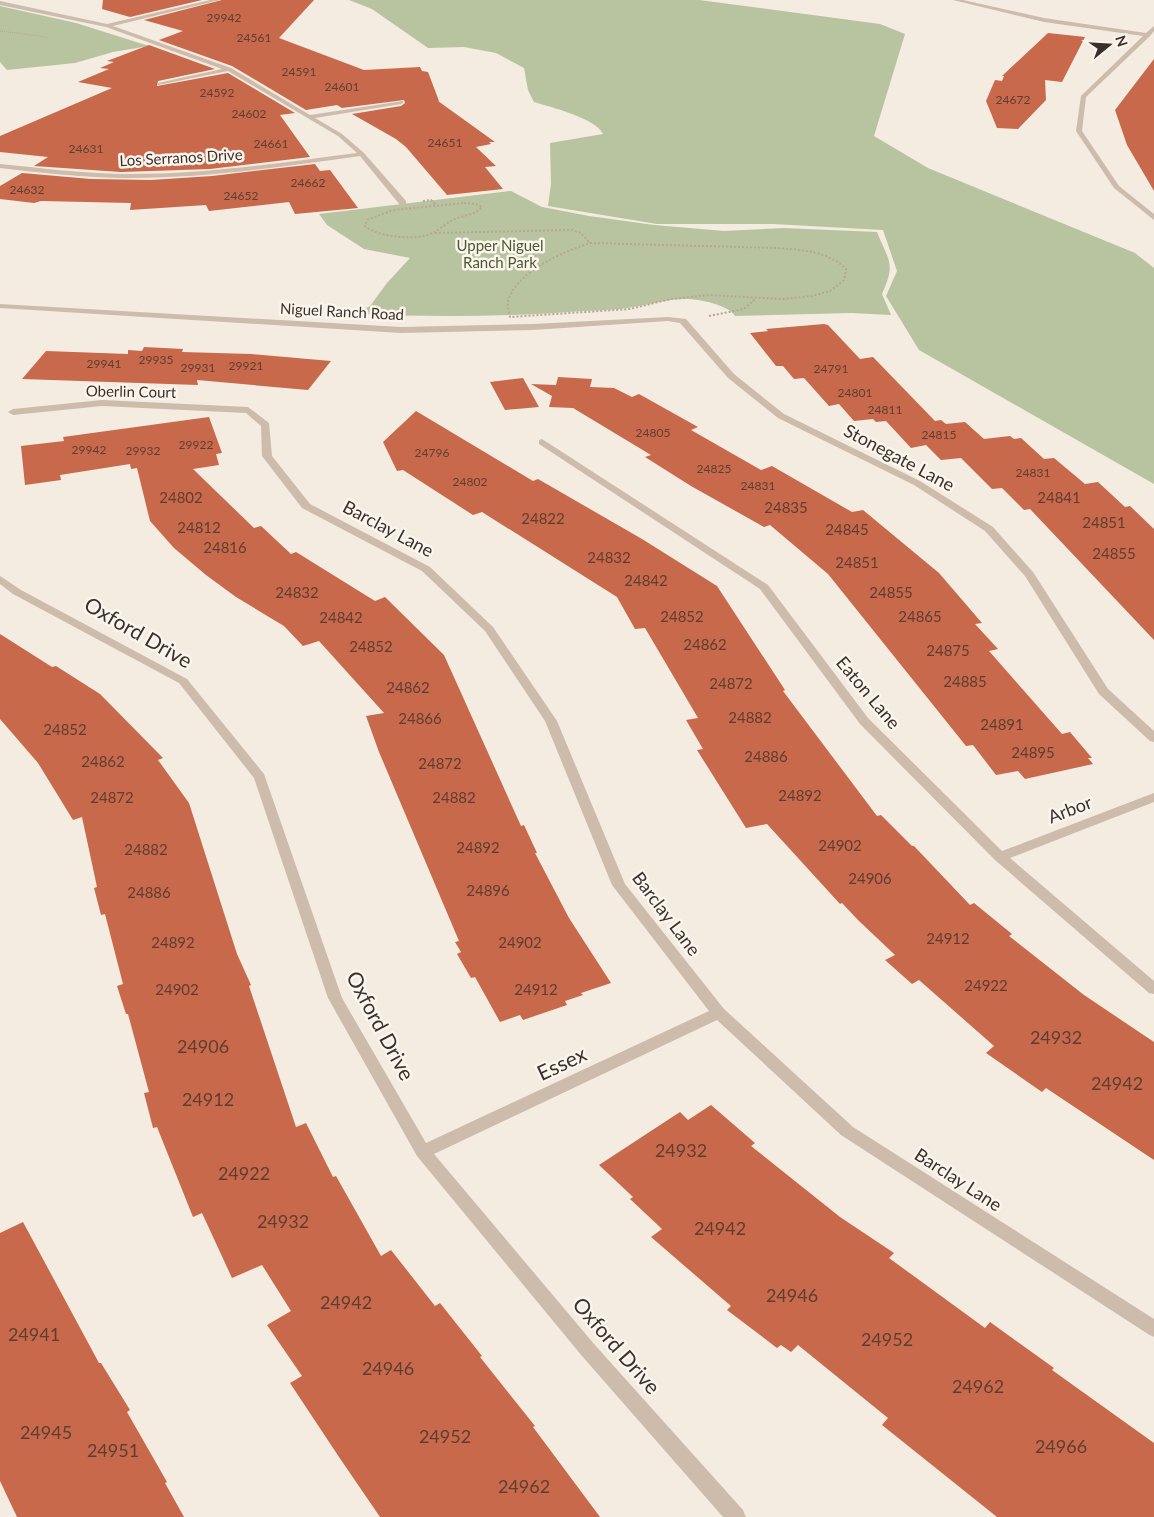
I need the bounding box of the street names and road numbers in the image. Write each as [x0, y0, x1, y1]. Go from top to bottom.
street label: Los Serranos Drive [119, 145, 243, 169]
street label: Niguel Ranch Road [280, 299, 405, 323]
street label: Oberlin Court [86, 381, 177, 401]
street label: Stonegate Lane [840, 419, 958, 495]
street label: Barclay Lane [339, 495, 438, 561]
street label: Oxford Drive [80, 591, 197, 673]
street label: Eaton Lane [832, 652, 906, 733]
street label: Arbor [1044, 790, 1095, 827]
street label: Barclay Lane [628, 867, 705, 960]
street label: Oxford Drive [342, 966, 421, 1084]
street label: Essex [533, 1040, 590, 1085]
street label: Barclay Lane [911, 1143, 1006, 1215]
street label: Oxford Drive [568, 1291, 666, 1399]

